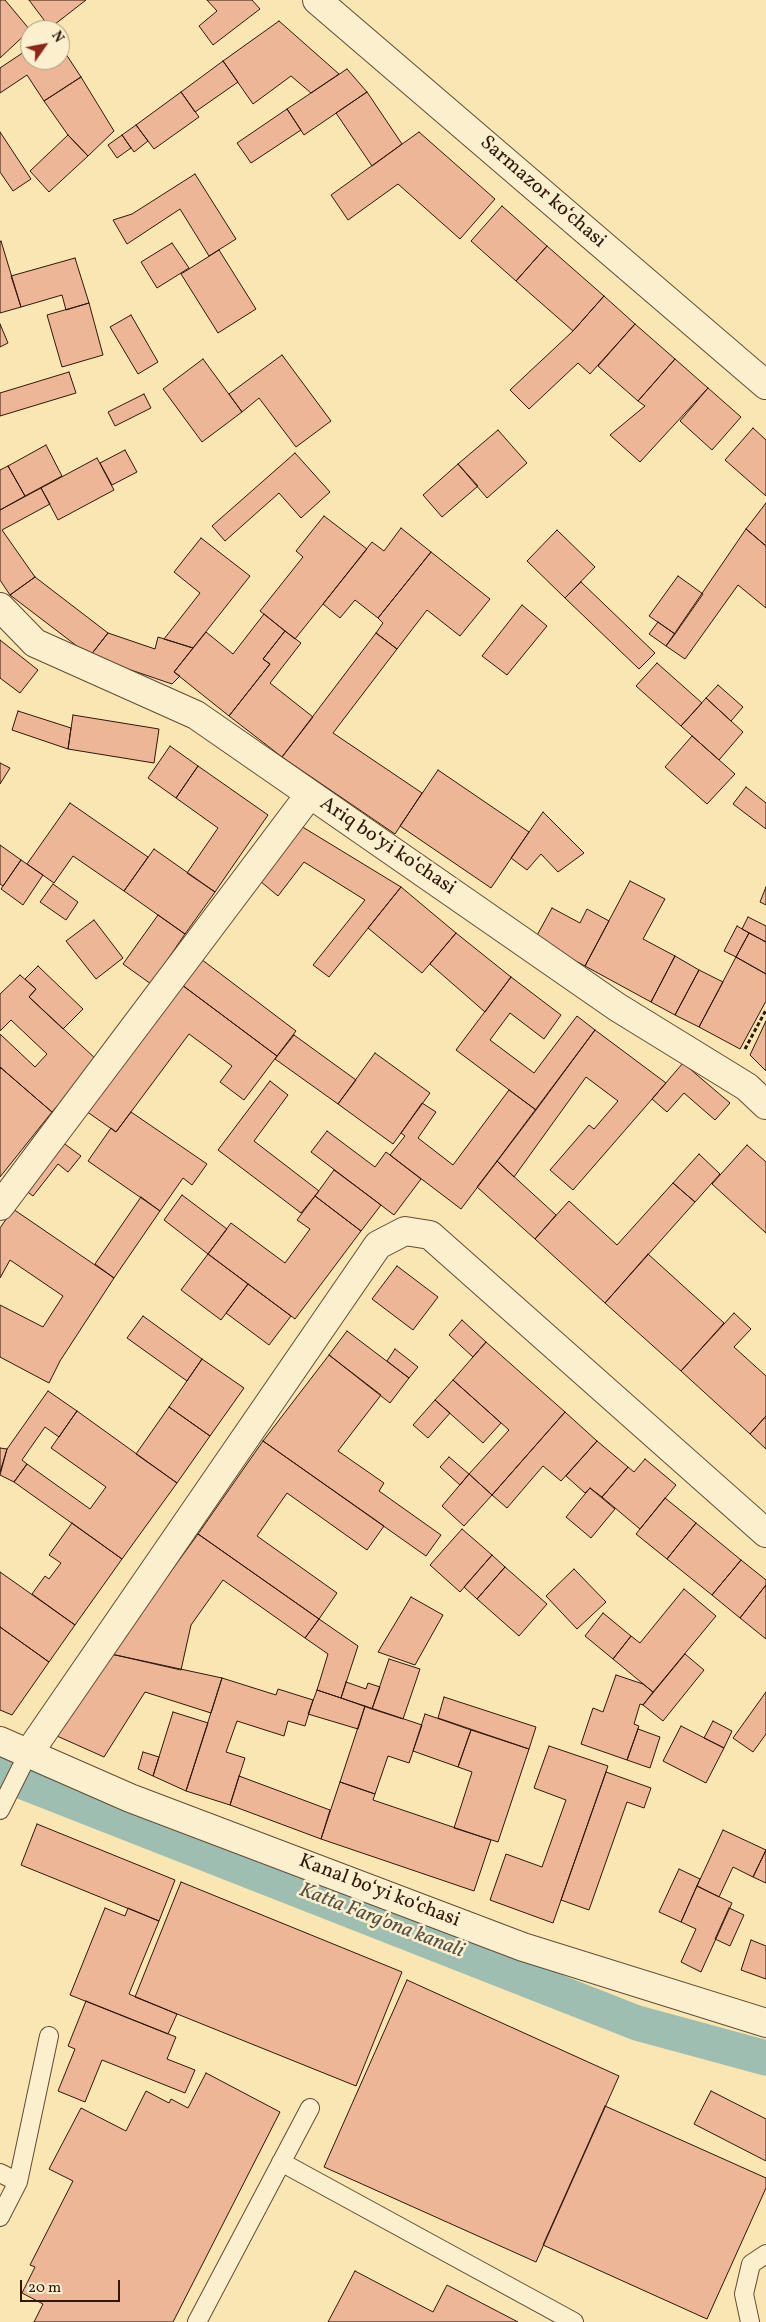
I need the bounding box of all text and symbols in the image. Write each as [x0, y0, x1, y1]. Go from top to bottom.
north arrow [20, 20, 70, 70]
text: N [46, 28, 68, 47]
street label: Sarmazor koʻchasi [474, 132, 610, 254]
street label: Ariq boʻyi koʻchasi [314, 793, 460, 901]
street label: Kanal boʻyi koʻchasi [295, 1850, 463, 1934]
water label: Katta Farg'ona kanali [295, 1879, 467, 1965]
scale bar [22, 2270, 122, 2302]
text: 20 m [28, 2278, 61, 2299]

